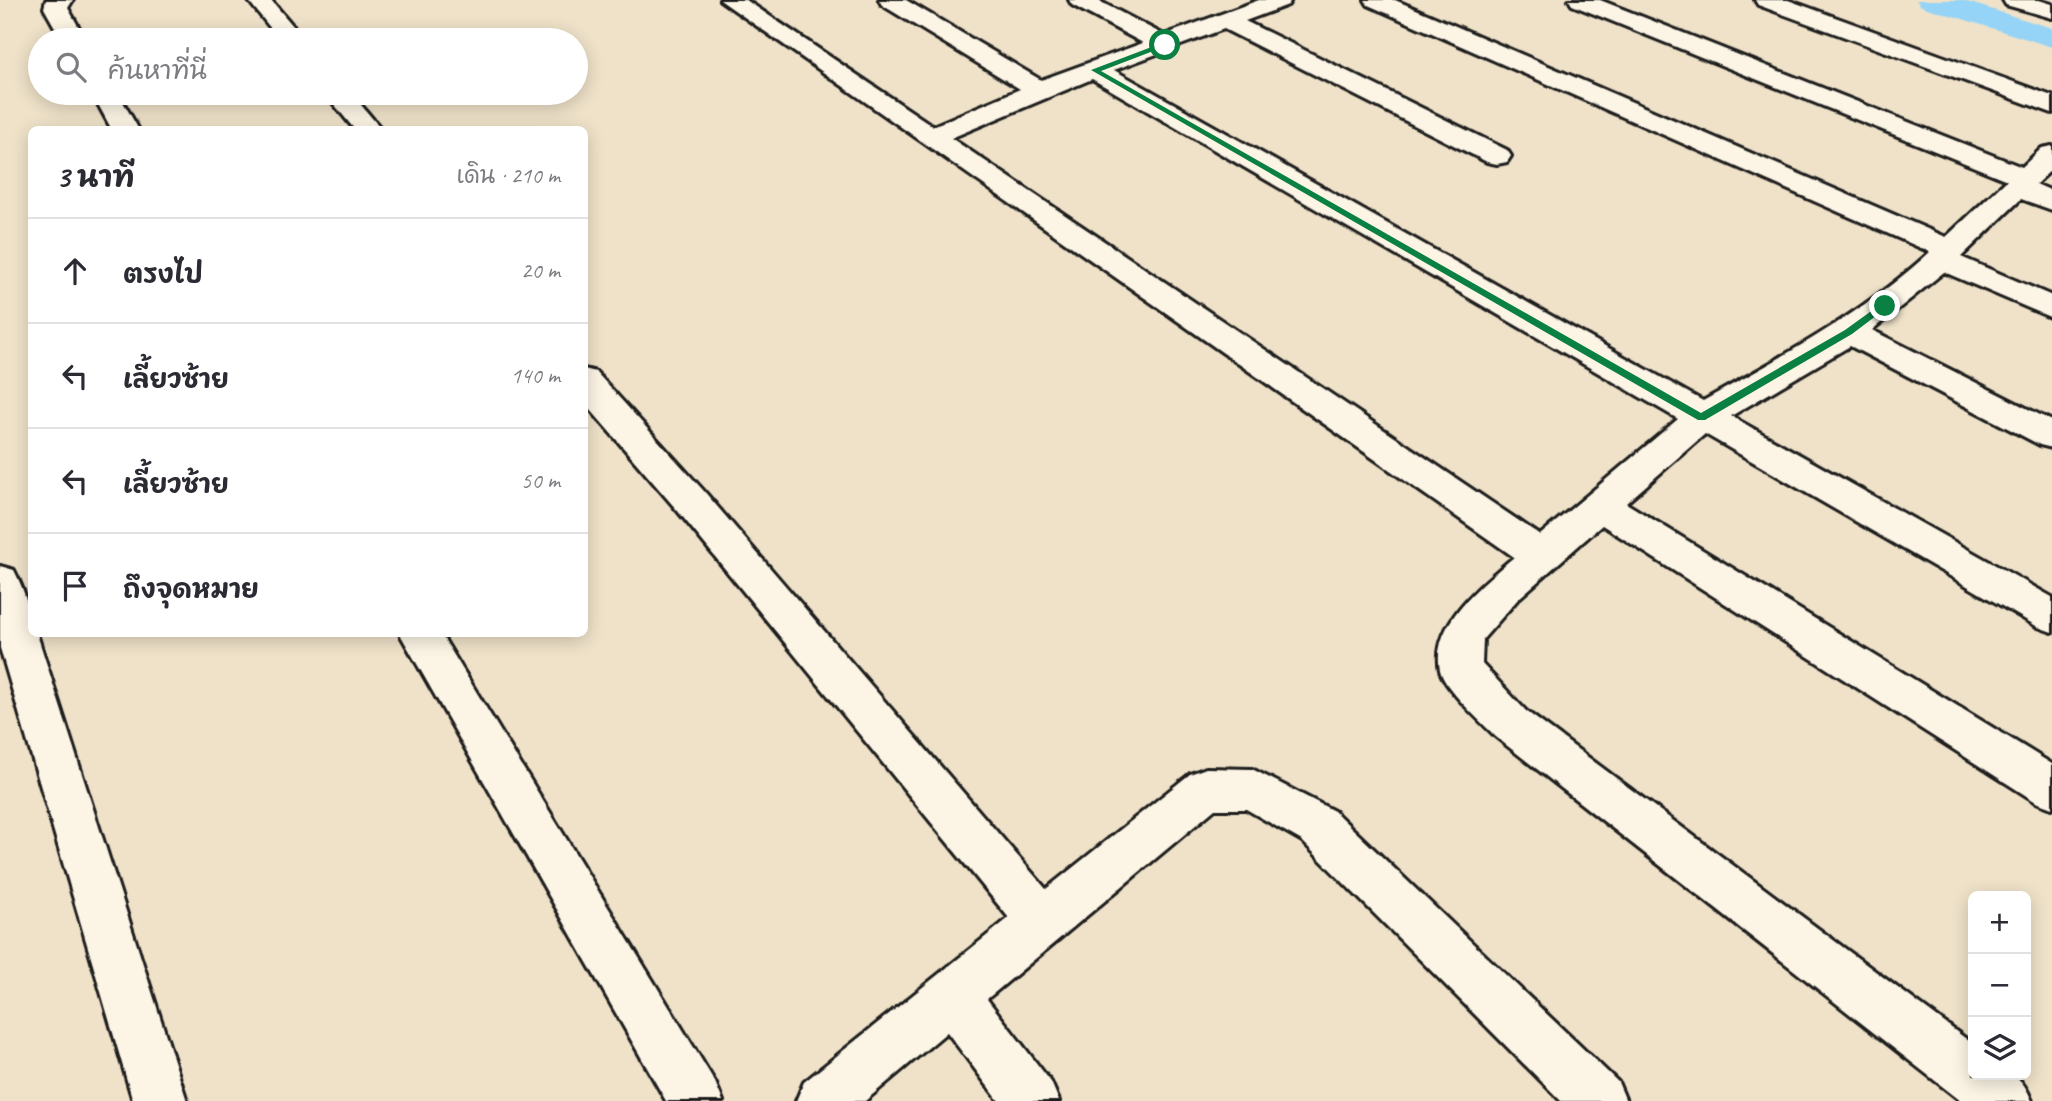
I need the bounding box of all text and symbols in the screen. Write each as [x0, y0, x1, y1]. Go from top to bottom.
search box [28, 28, 588, 105]
route start [1149, 29, 1180, 60]
icon: search [52, 48, 90, 86]
text: ค้นหาที่นี่ [108, 54, 207, 87]
text: 3 นาที [56, 158, 135, 196]
text: เดิน · 210 m [457, 161, 560, 190]
icon: ahead [56, 252, 94, 290]
text: 20 m [521, 256, 560, 285]
text: ตรงไป [123, 258, 203, 291]
route end [1869, 290, 1900, 321]
icon: left [56, 357, 94, 395]
text: 140 m [511, 361, 560, 390]
text: เลี้ยวซ้าย [123, 363, 229, 396]
icon: left [56, 462, 94, 500]
text: 50 m [521, 466, 560, 495]
text: เลี้ยวซ้าย [123, 468, 229, 501]
icon: arrive [56, 567, 94, 605]
text: ถึงจุดหมาย [123, 573, 259, 606]
map controls [1968, 891, 2031, 1080]
button: + [1968, 891, 2031, 954]
button: − [1968, 954, 2031, 1017]
button: layers [1968, 1017, 2031, 1080]

